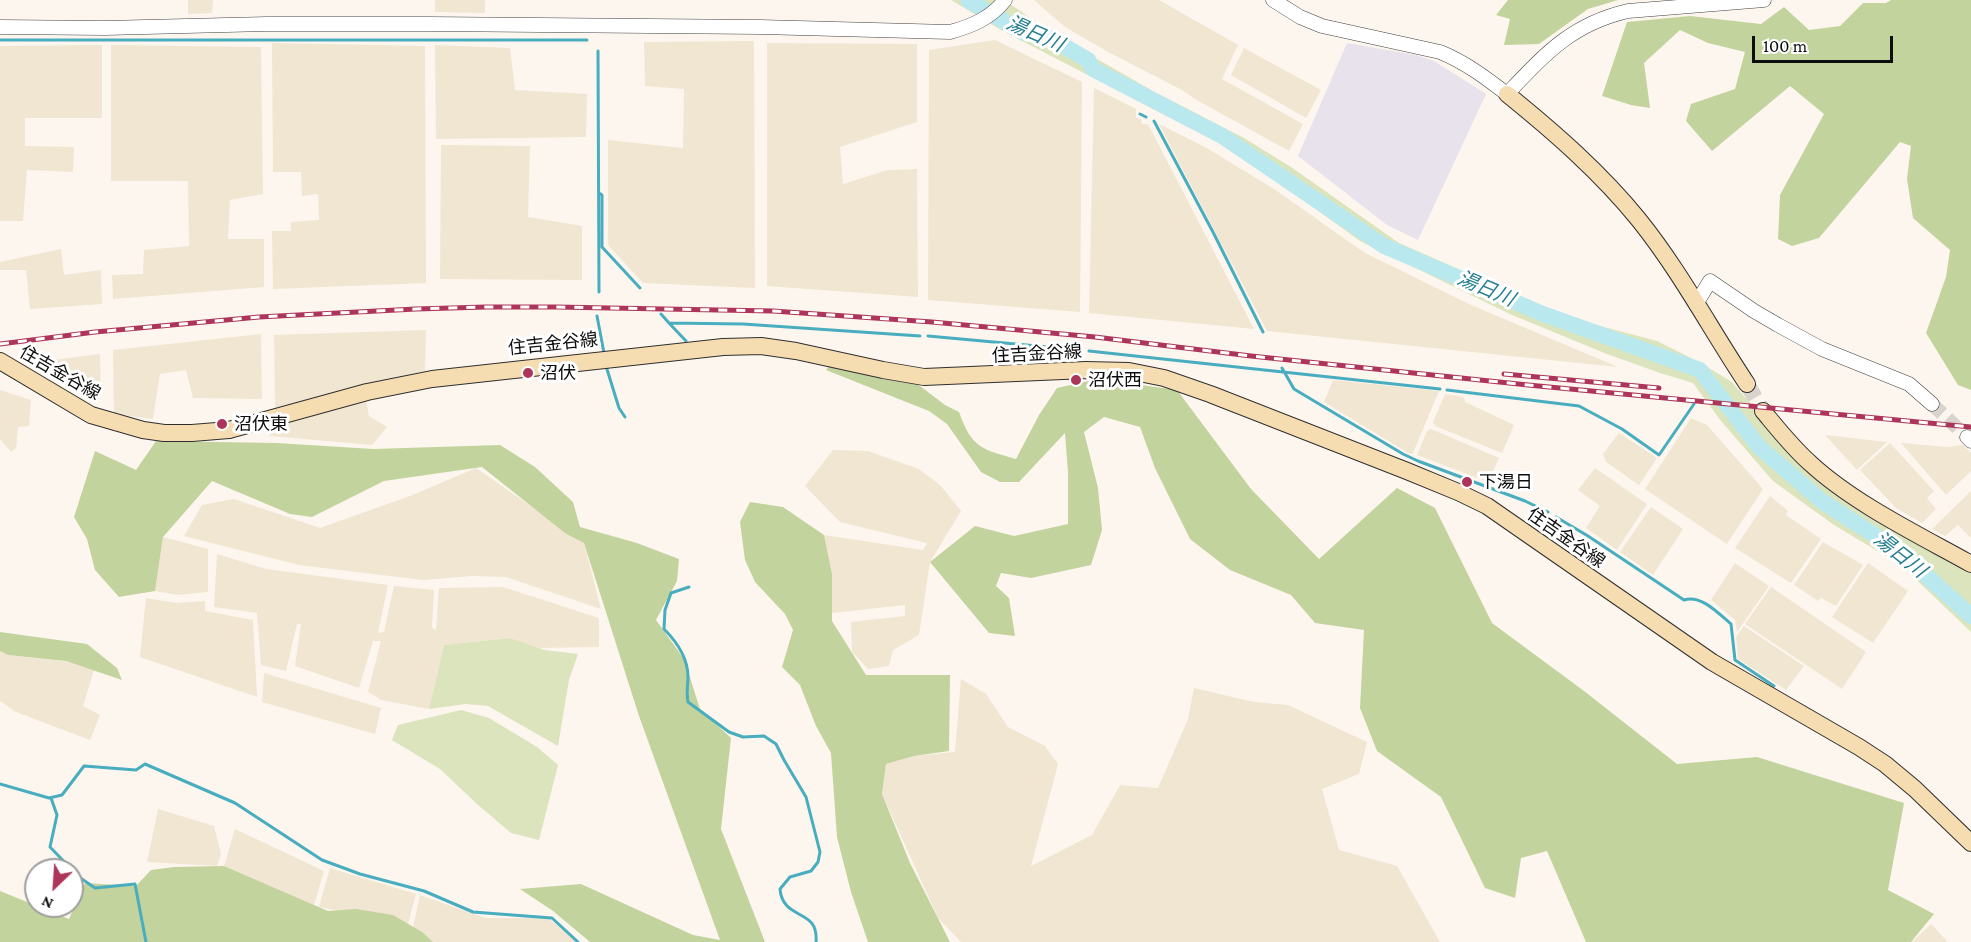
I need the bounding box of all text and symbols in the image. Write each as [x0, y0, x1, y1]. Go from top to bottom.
water label: 湯日川 [1003, 11, 1067, 57]
scale bar [1755, 24, 1896, 62]
text: 100 m [1763, 36, 1807, 56]
water label: 湯日川 [1454, 266, 1518, 312]
street label: 住吉金谷線 [507, 329, 599, 359]
street label: 住吉金谷線 [16, 341, 104, 405]
street label: 住吉金谷線 [991, 341, 1083, 367]
place label: 沼伏 [540, 362, 576, 384]
marker: 沼伏 [521, 366, 535, 380]
place label: 沼伏西 [1088, 369, 1142, 391]
marker: 沼伏西 [1069, 373, 1083, 387]
place label: 沼伏東 [234, 413, 288, 435]
marker: 沼伏東 [215, 417, 229, 431]
place label: 下湯日 [1479, 471, 1533, 493]
marker: 下湯日 [1460, 475, 1474, 489]
street label: 住吉金谷線 [1523, 503, 1609, 573]
water label: 湯日川 [1869, 527, 1931, 583]
north arrow [24, 858, 84, 918]
text: N [38, 893, 56, 913]

